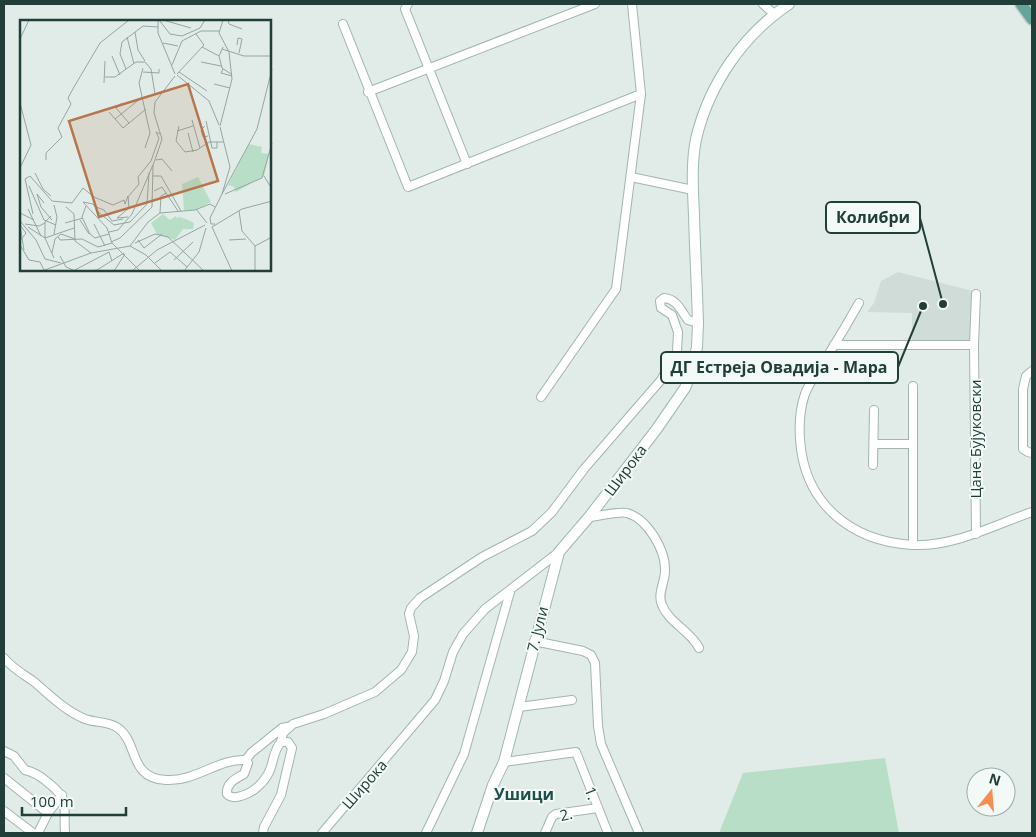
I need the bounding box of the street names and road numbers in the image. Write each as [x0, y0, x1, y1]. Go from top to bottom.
street label: Цане Бујуковски [965, 379, 985, 499]
street label: Широка [599, 440, 651, 500]
street label: 7. Јули [522, 604, 552, 654]
street label: Широка [337, 755, 391, 813]
street label: 1. [580, 784, 604, 802]
street label: 2. [558, 803, 574, 825]

